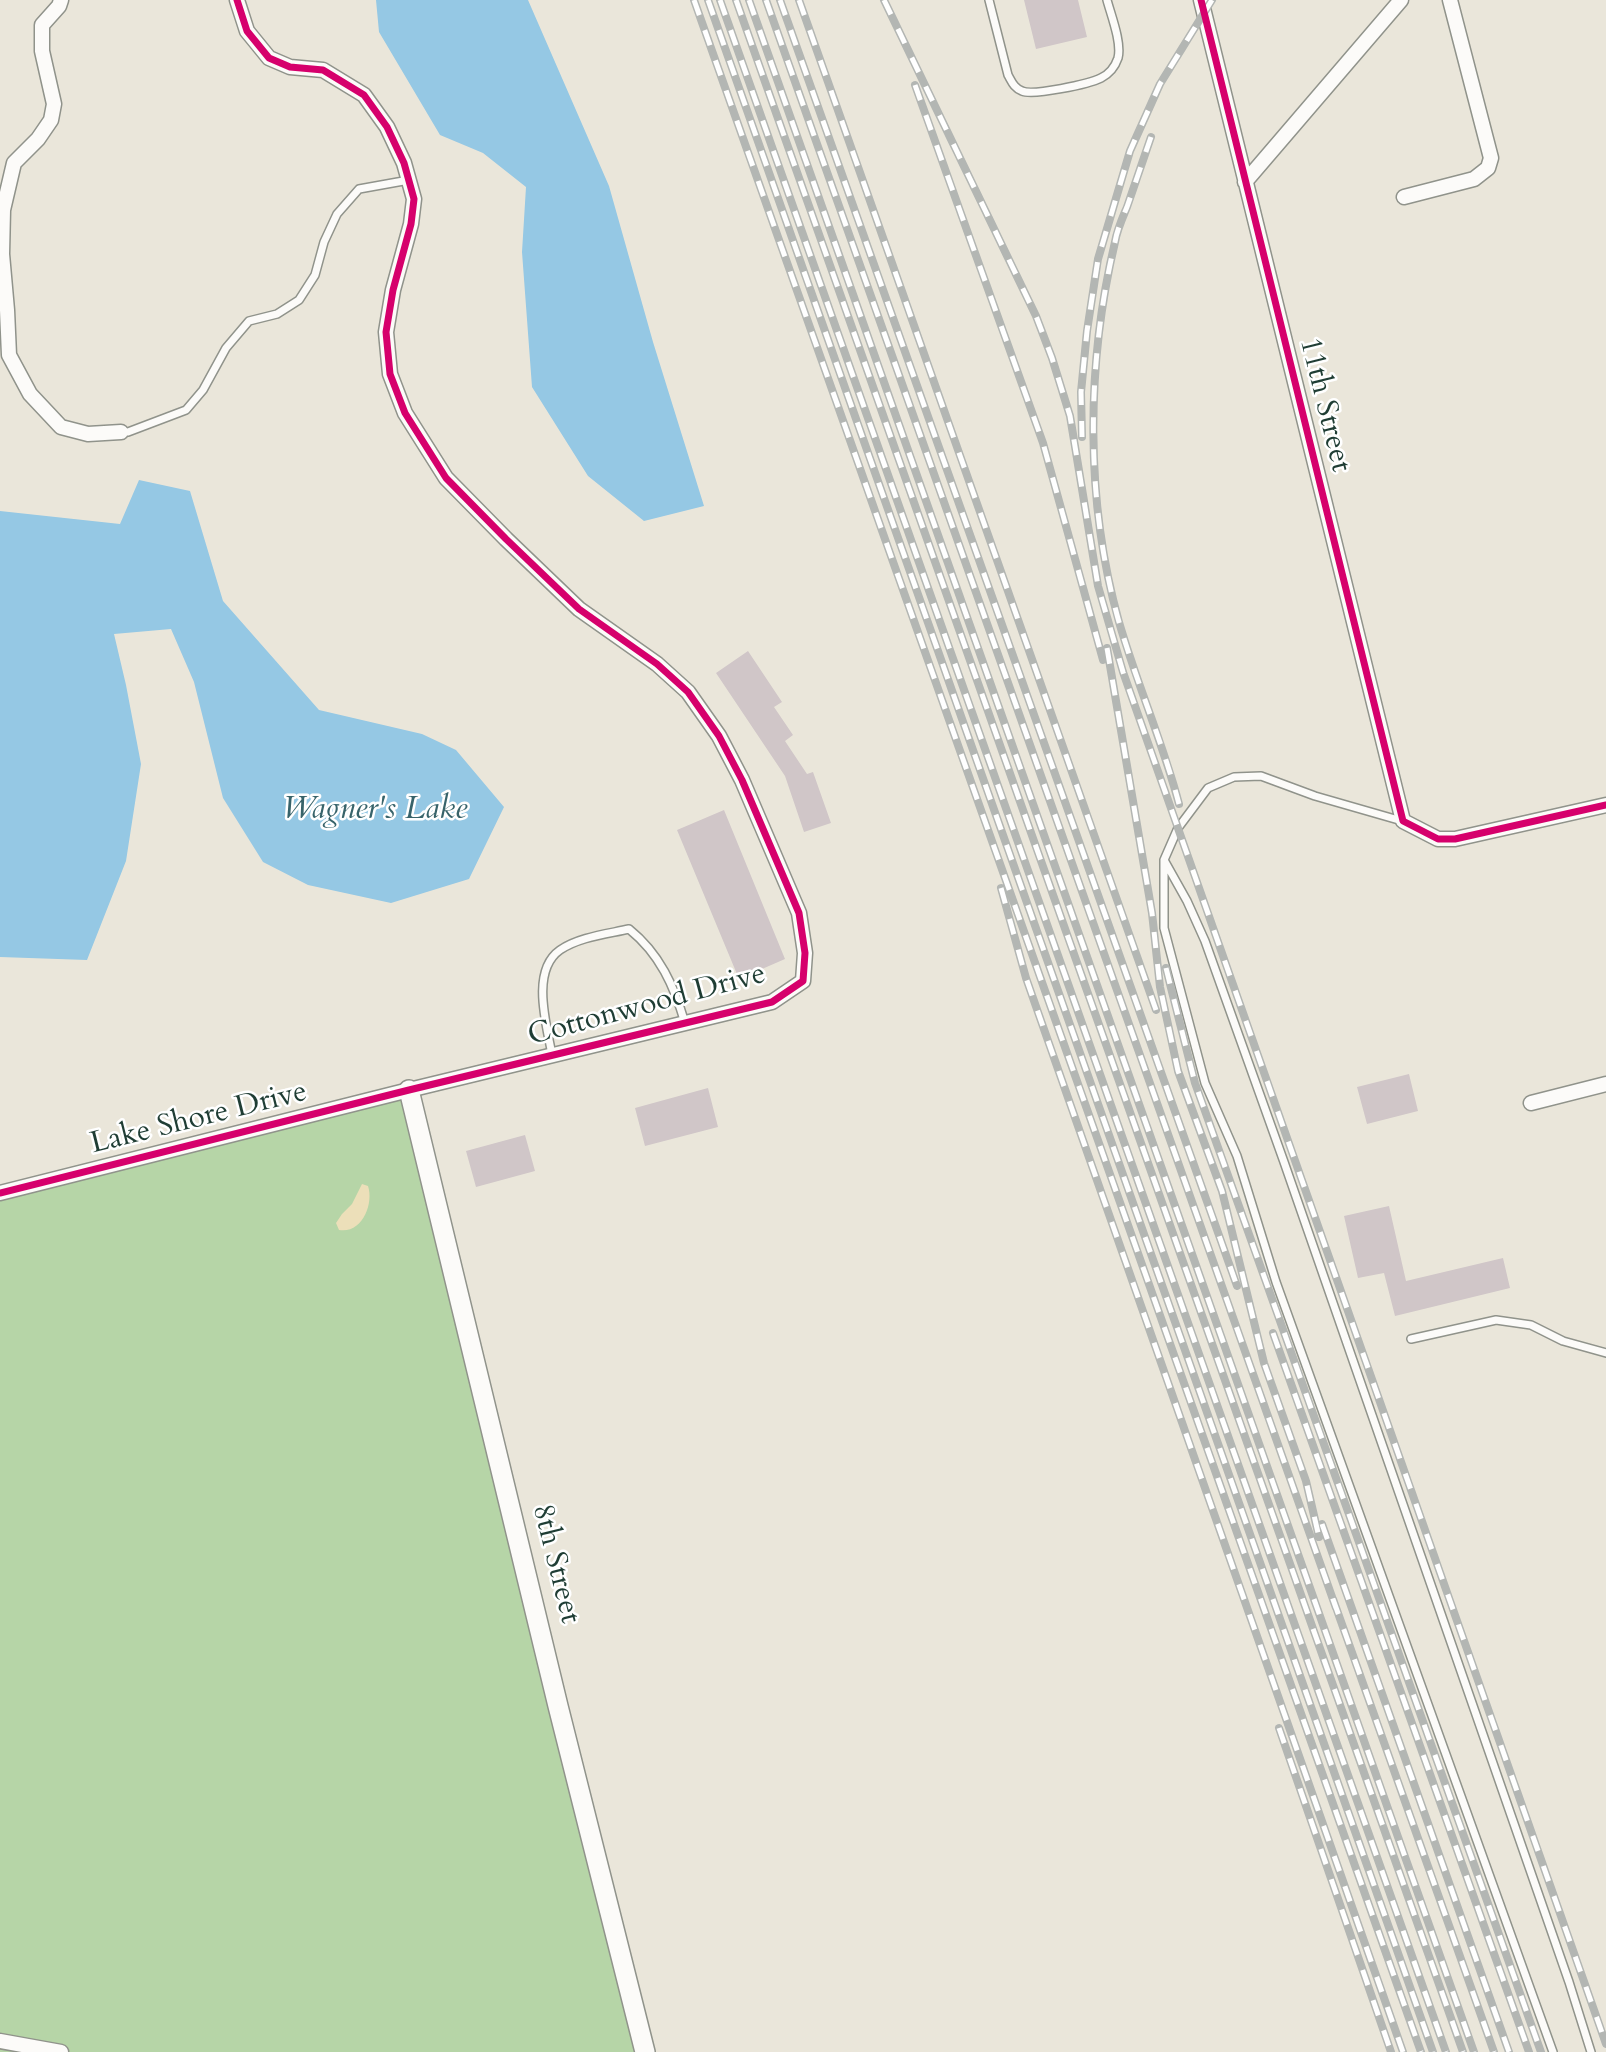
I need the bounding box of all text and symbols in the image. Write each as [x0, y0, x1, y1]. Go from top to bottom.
street label: 11th Street [1290, 334, 1358, 476]
water label: Wagner's Lake [283, 792, 467, 830]
street label: Cottonwood Drive [524, 957, 770, 1055]
street label: Lake Shore Drive [87, 1075, 311, 1163]
street label: 8th Street [523, 1501, 587, 1627]

